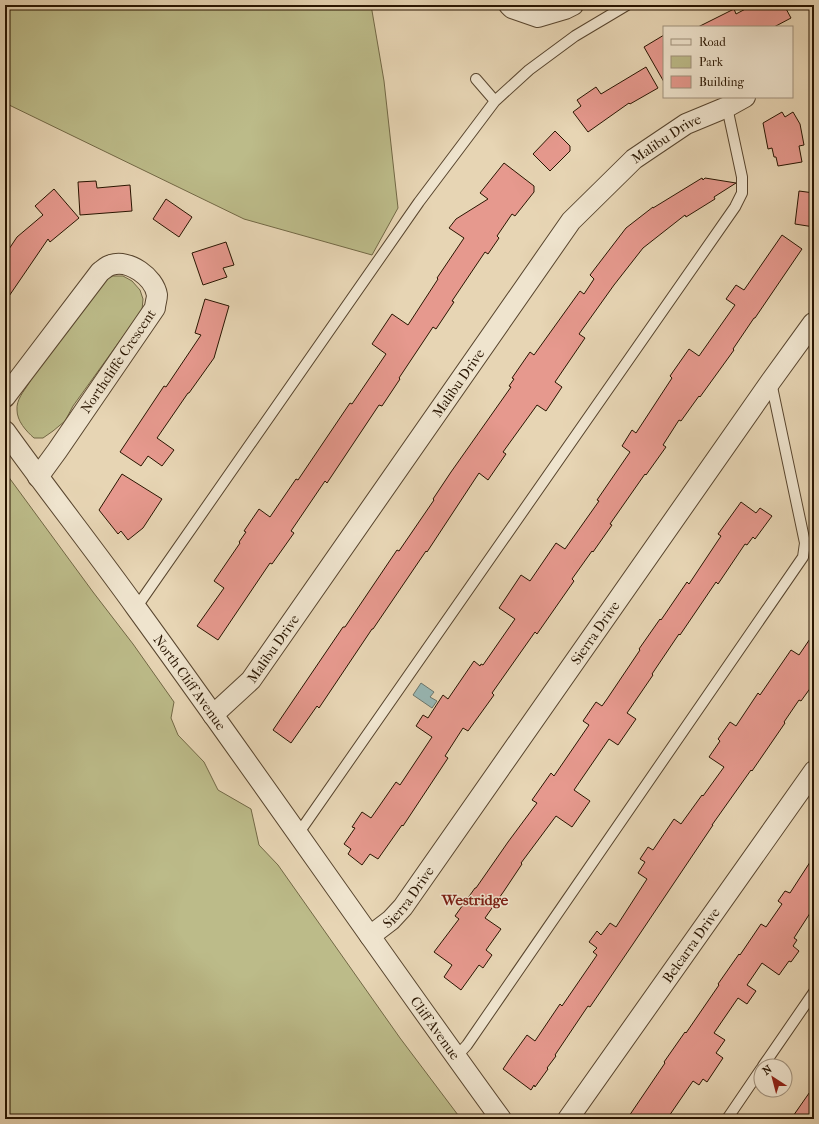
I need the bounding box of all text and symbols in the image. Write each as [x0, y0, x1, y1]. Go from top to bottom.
legend [663, 26, 793, 98]
text: Road [699, 35, 726, 49]
text: Park [699, 55, 724, 69]
text: Building [699, 75, 744, 89]
street label: Malibu Drive [628, 111, 704, 167]
street label: Northcliffe Crescent [77, 306, 160, 417]
street label: Malibu Drive [429, 345, 488, 421]
street label: Sierra Drive [567, 598, 624, 668]
street label: Malibu Drive [244, 611, 303, 686]
street label: North Cliff Avenue [150, 632, 229, 734]
street label: Sierra Drive [380, 863, 438, 932]
district label: Westridge [441, 891, 509, 909]
street label: Belcarra Drive [659, 904, 724, 986]
street label: Cliff Avenue [407, 993, 463, 1063]
north arrow [753, 1058, 793, 1098]
text: N [760, 1062, 775, 1078]

